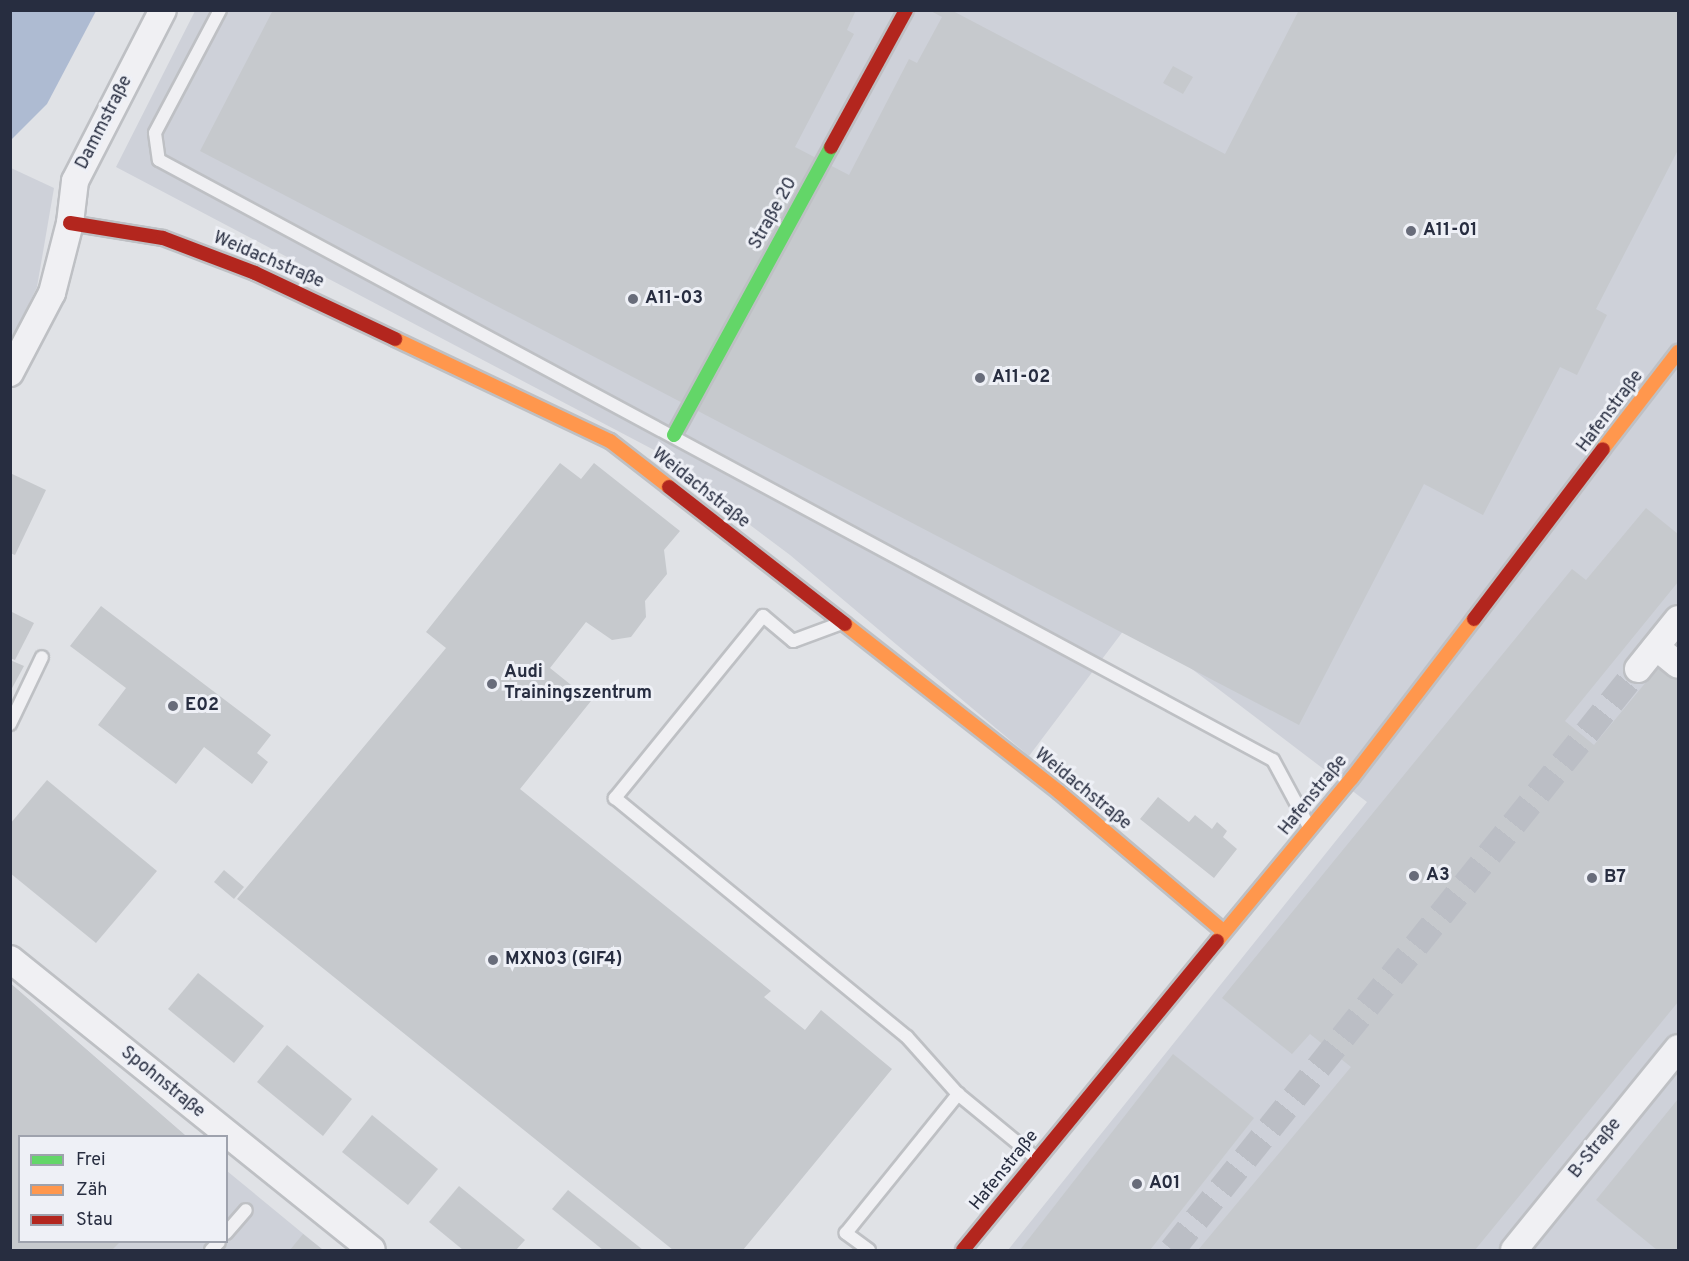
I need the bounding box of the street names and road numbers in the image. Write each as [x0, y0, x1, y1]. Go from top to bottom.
street label: Dammstraße [72, 72, 138, 174]
street label: Straße 20 [745, 174, 803, 254]
street label: Weidachstraße [209, 228, 327, 294]
street label: Hafenstraße [1573, 367, 1649, 457]
street label: Weidachstraße [647, 444, 753, 534]
street label: Weidachstraße [1029, 744, 1135, 836]
street label: Hafenstraße [1275, 751, 1353, 841]
street label: Spohnstraße [116, 1043, 208, 1123]
street label: B-Straße [1565, 1115, 1627, 1183]
street label: Hafenstraße [966, 1126, 1044, 1216]

